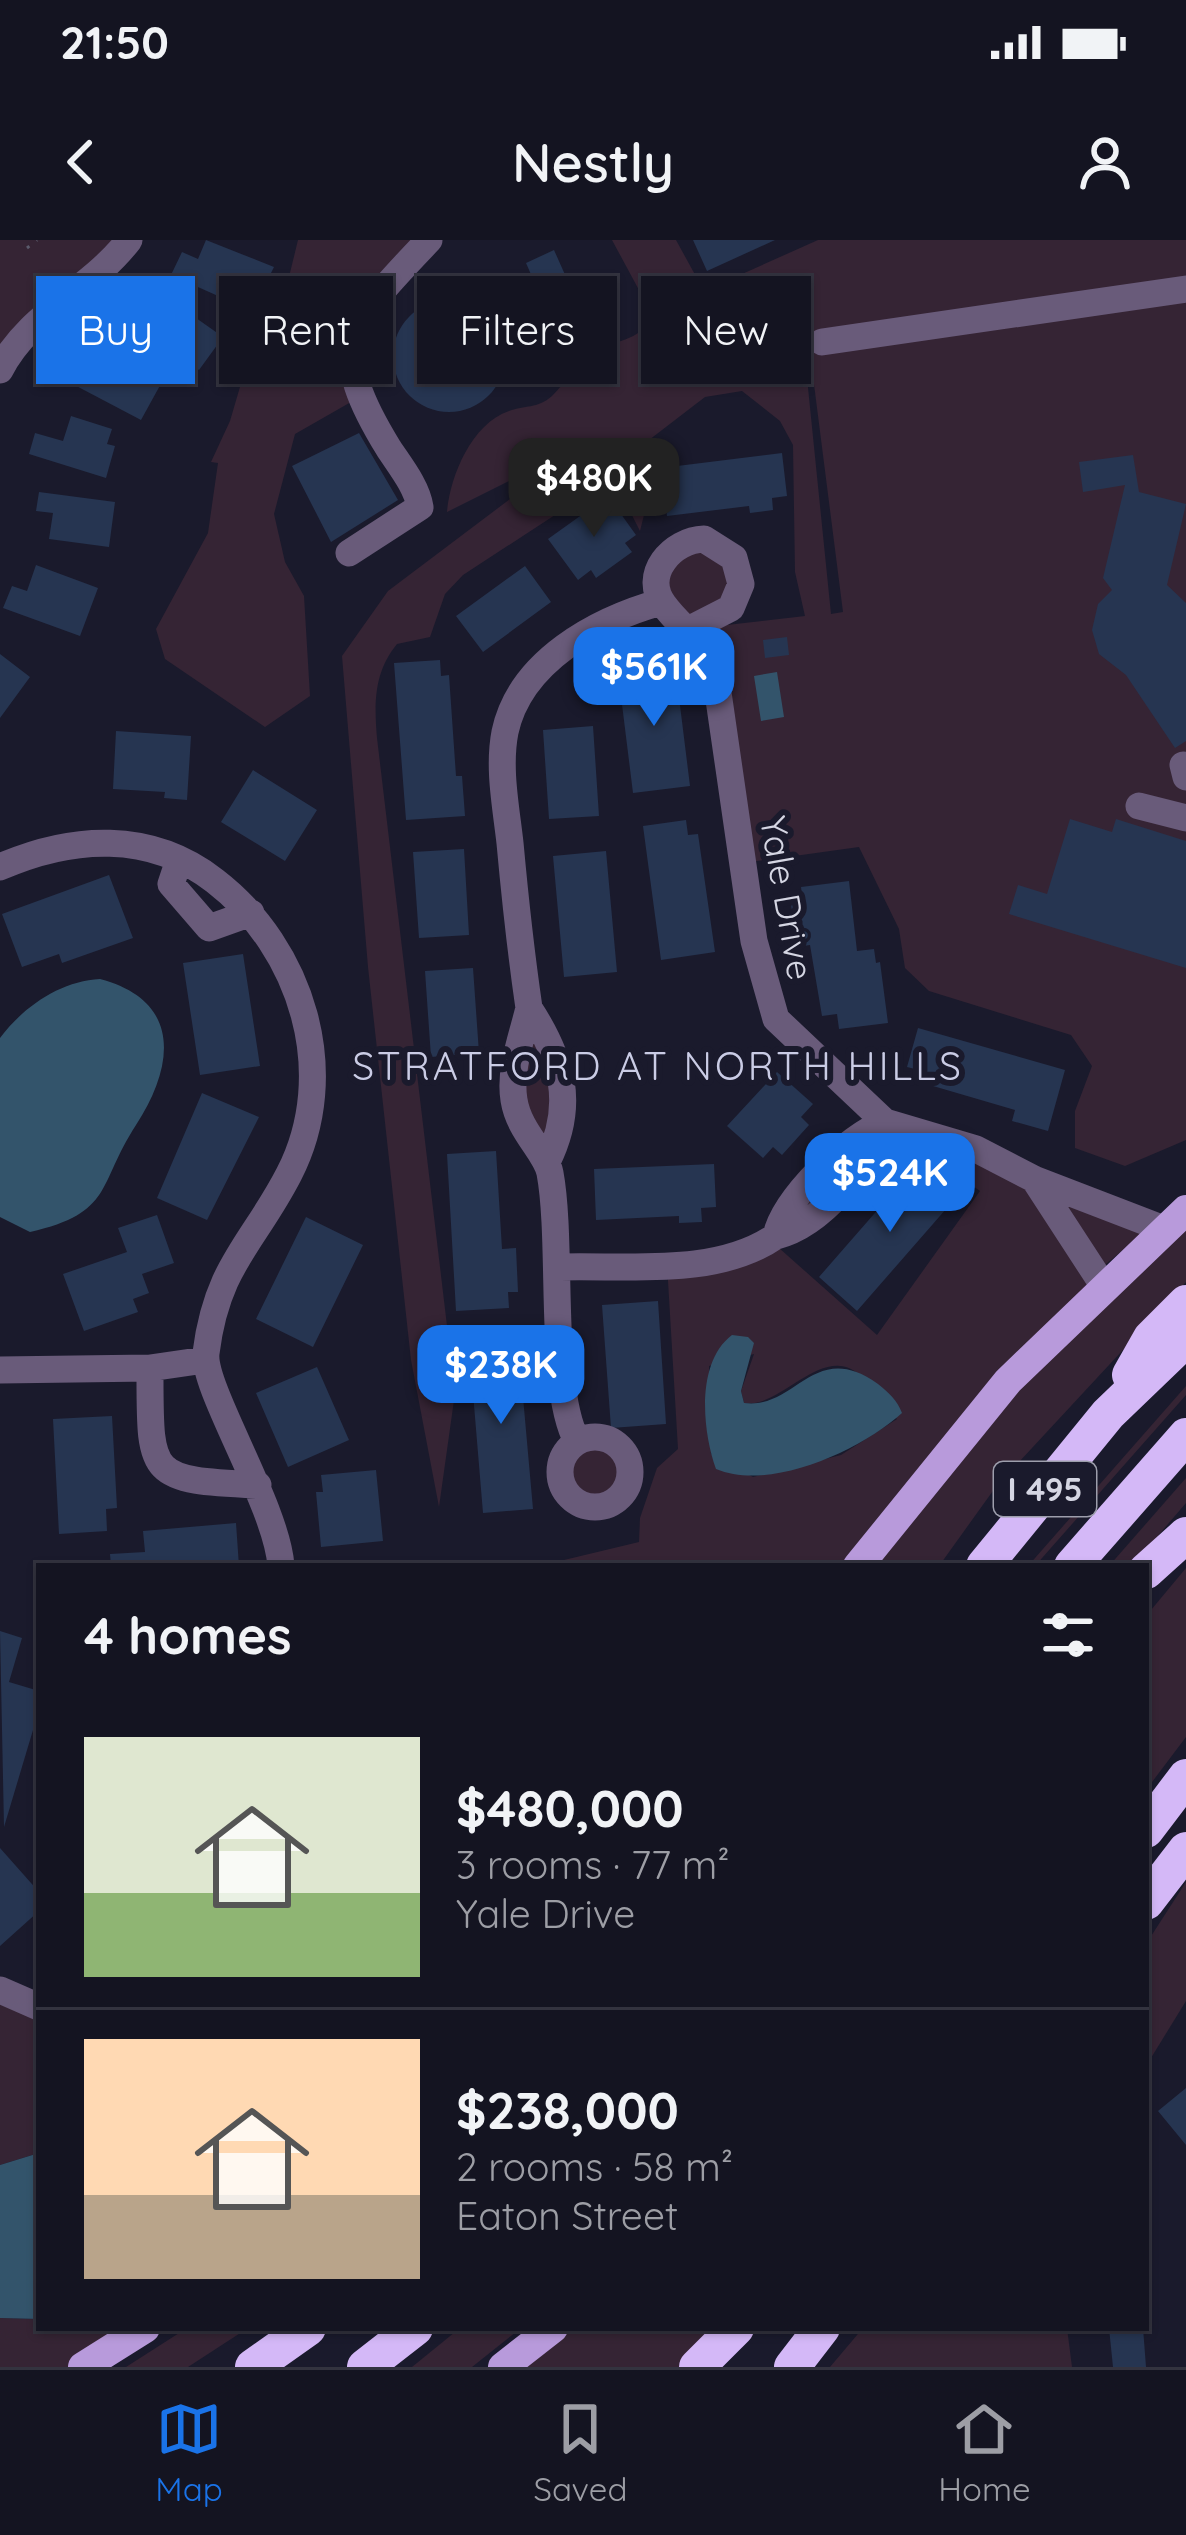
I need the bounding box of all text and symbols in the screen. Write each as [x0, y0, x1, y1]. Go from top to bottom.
text: 21:50 [60, 14, 169, 70]
text: Nestly [512, 128, 674, 196]
icon: back [48, 129, 114, 195]
icon: person [1072, 129, 1138, 195]
chip: Buy [36, 276, 195, 384]
chip: Rent [219, 276, 393, 384]
chip: Filters [417, 276, 617, 384]
chip: New [641, 276, 811, 384]
pin: $480K [510, 438, 678, 540]
text: $480K [535, 452, 653, 501]
pin: $561K [570, 627, 738, 729]
text: $561K [600, 641, 708, 690]
street label: Yale Drive [751, 812, 824, 983]
district label: STRATFORD AT NORTH HILLS [352, 1041, 964, 1090]
pin: $524K [806, 1133, 974, 1235]
text: $524K [832, 1147, 948, 1196]
pin: $238K [417, 1325, 585, 1427]
text: $238K [444, 1339, 558, 1388]
road number: I 495 [994, 1462, 1096, 1516]
icon: filters [1035, 1602, 1101, 1668]
text: 4 homes [84, 1603, 292, 1667]
text: $480,000 [456, 1776, 684, 1840]
icon: home [180, 1785, 324, 1929]
text: 3 rooms · 77 m² [456, 1840, 730, 1889]
text: Yale Drive [456, 1889, 635, 1938]
text: $238,000 [456, 2078, 679, 2142]
icon: home [180, 2087, 324, 2231]
text: 2 rooms · 58 m² [456, 2142, 733, 2191]
text: Eaton Street [456, 2191, 678, 2240]
tab: Map [155, 2396, 223, 2509]
tab: Saved [533, 2396, 627, 2509]
tab: Home [938, 2396, 1031, 2509]

